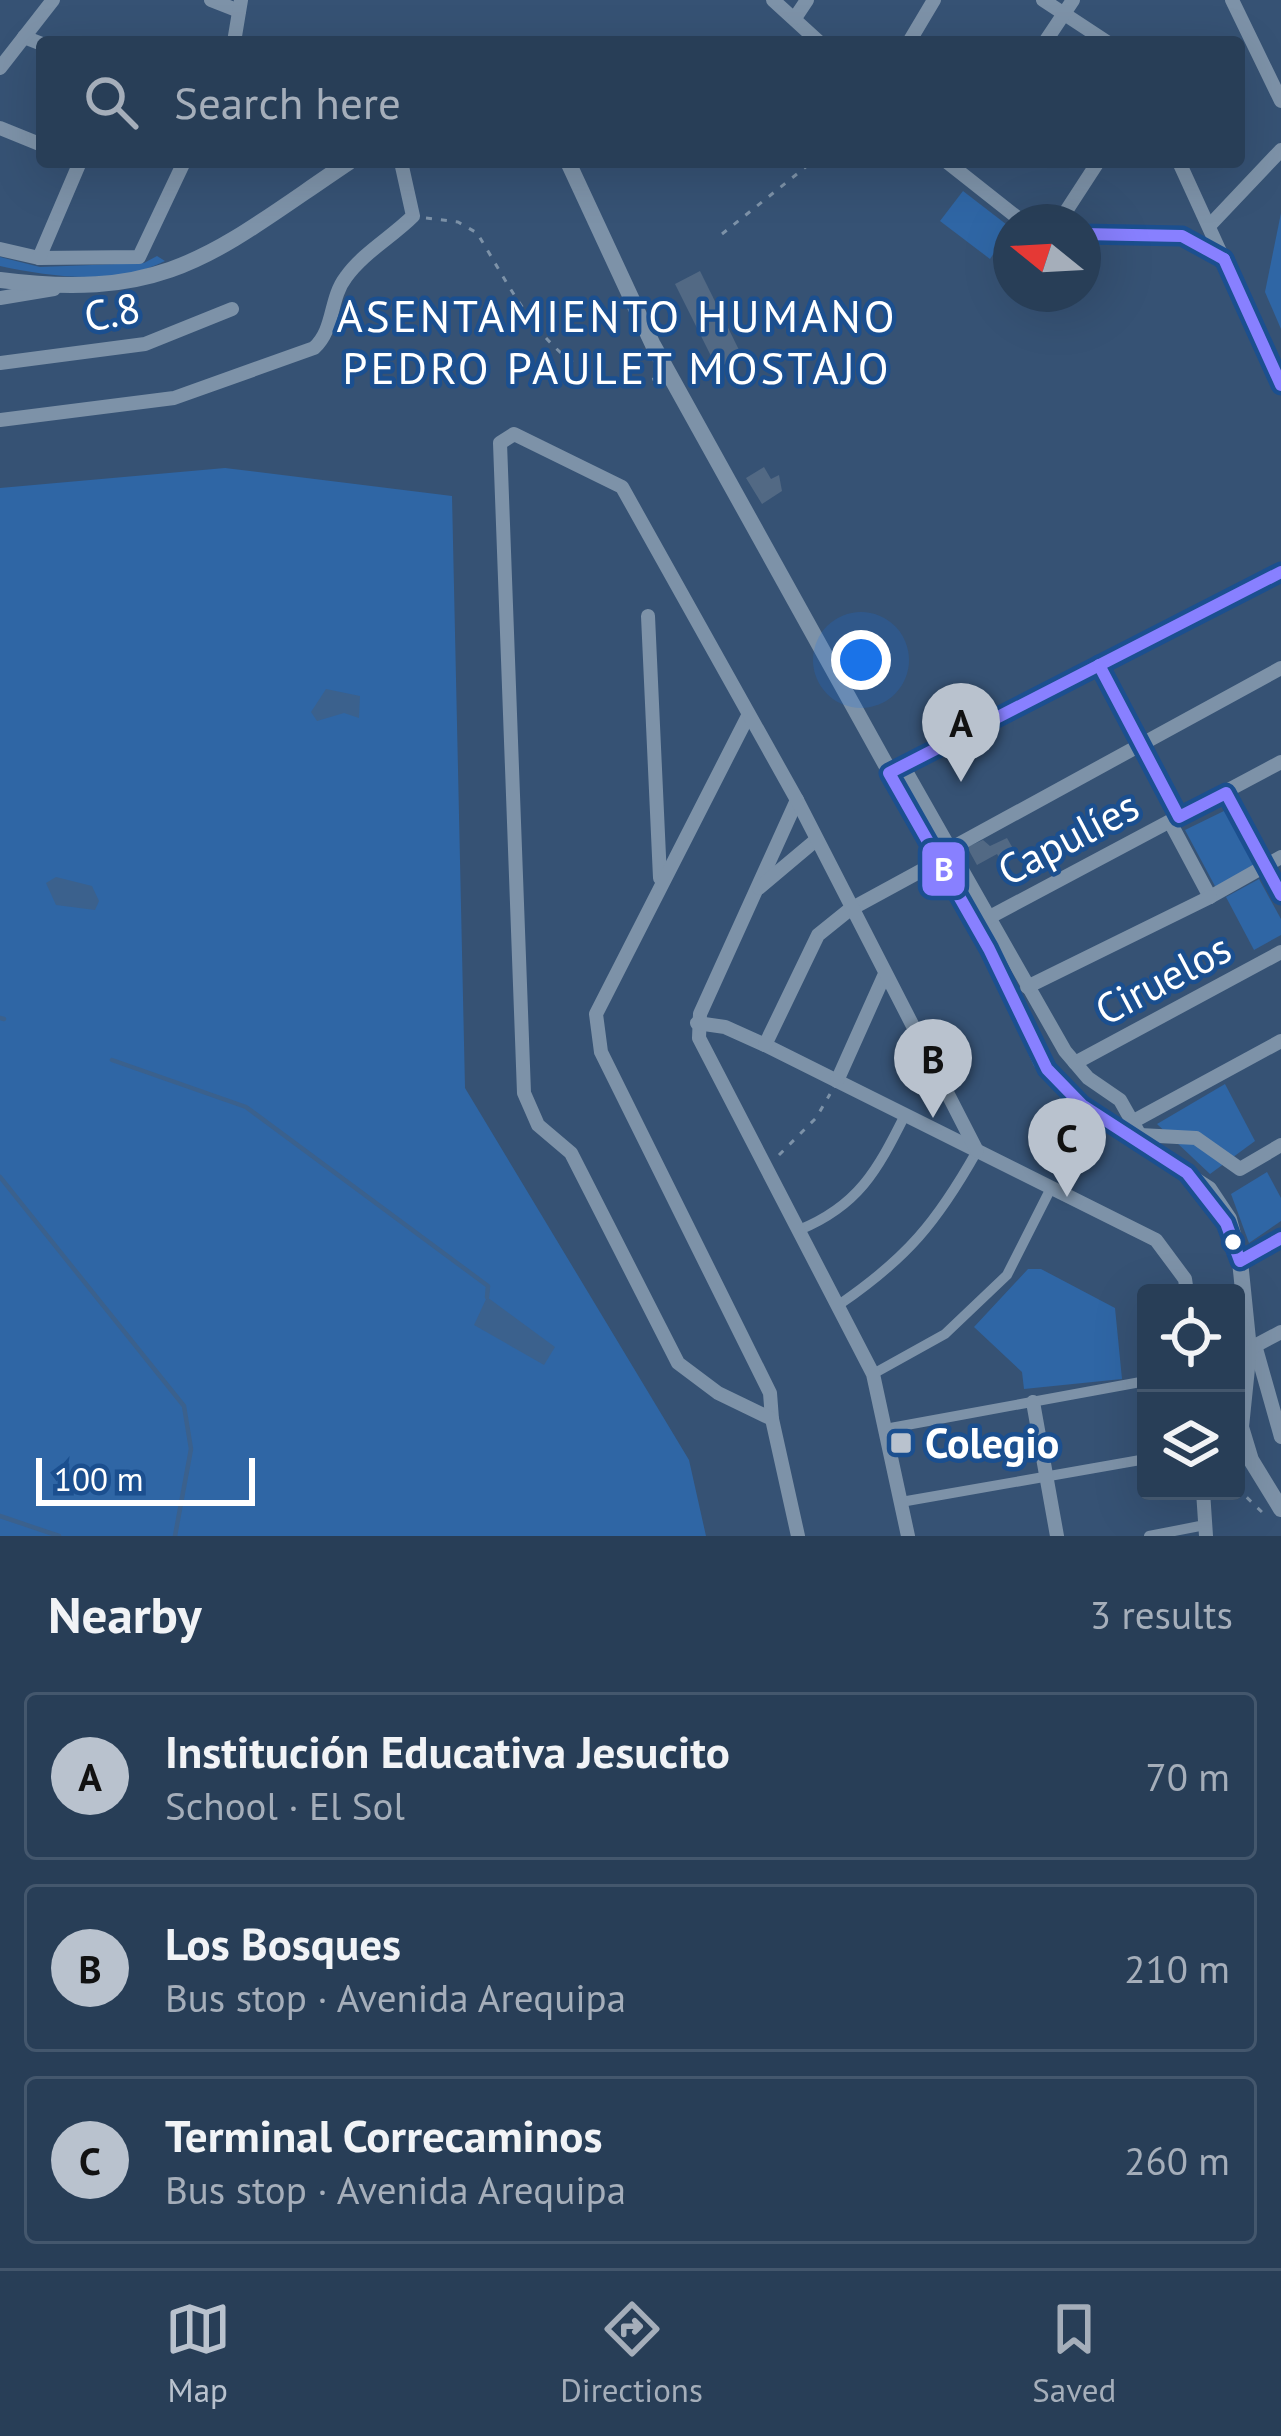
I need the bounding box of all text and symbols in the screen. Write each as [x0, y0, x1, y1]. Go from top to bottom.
search box [36, 36, 1245, 168]
icon: search [78, 69, 144, 135]
text: Search here [174, 73, 401, 131]
north arrow [993, 204, 1101, 312]
street label: C.8 [79, 279, 145, 344]
district label: ASENTAMIENTO HUMANO PEDRO PAULET MOSTAJO [336, 286, 898, 396]
your location [831, 630, 891, 690]
pin: A [922, 683, 1000, 782]
street label: Capulíes [988, 778, 1148, 898]
line badge: B [920, 840, 967, 898]
text: B [934, 847, 954, 890]
street label: Ciruelos [1085, 920, 1240, 1037]
pin: B [894, 1019, 972, 1118]
pin: C [1028, 1098, 1106, 1197]
unlabelled marker [1222, 1231, 1244, 1253]
map controls [1137, 1284, 1245, 1500]
button: locate [1137, 1284, 1245, 1392]
button: layers [1137, 1392, 1245, 1500]
place label: Colegio [925, 1415, 1059, 1470]
marker: Colegio [888, 1430, 914, 1456]
scale bar [36, 1452, 255, 1505]
text: 100 m [54, 1457, 144, 1500]
text: Nearby [48, 1581, 202, 1647]
text: 3 results [1090, 1589, 1233, 1640]
text: Institución Educativa Jesucito [165, 1722, 730, 1780]
text: A [78, 1751, 102, 1802]
text: 70 m [1145, 1751, 1230, 1802]
text: School · El Sol [165, 1780, 405, 1831]
text: Los Bosques [165, 1914, 401, 1972]
text: B [78, 1943, 102, 1994]
text: 210 m [1124, 1943, 1230, 1994]
text: Bus stop · Avenida Arequipa [165, 1972, 626, 2023]
text: Terminal Correcaminos [165, 2106, 602, 2164]
text: C [79, 2135, 101, 2186]
text: 260 m [1124, 2135, 1230, 2186]
text: Bus stop · Avenida Arequipa [165, 2164, 626, 2215]
tab: Map [165, 2296, 231, 2411]
tab: Directions [560, 2296, 703, 2411]
tab: Saved [1032, 2296, 1116, 2411]

